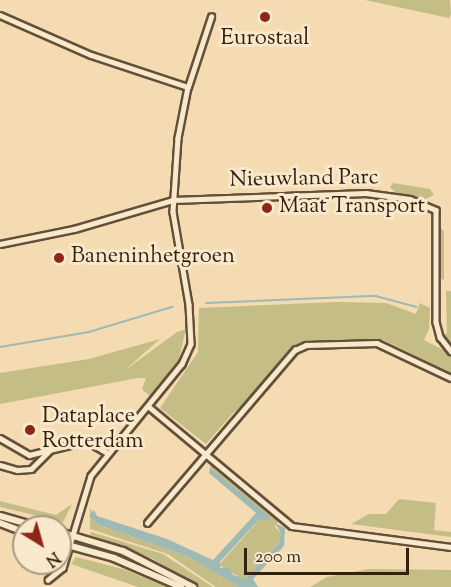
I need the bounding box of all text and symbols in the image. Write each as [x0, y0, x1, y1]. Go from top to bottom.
marker: Eurostaal [258, 10, 272, 24]
place label: Eurostaal [221, 27, 309, 53]
street label: Nieuwland Parc [229, 166, 379, 194]
place label: Maat Transport [279, 195, 425, 221]
marker: Maat Transport [260, 201, 274, 215]
place label: Baneninhetgroen [71, 245, 235, 271]
marker: Baneninhetgroen [52, 251, 66, 265]
place label: Dataplace Rotterdam [42, 404, 143, 456]
marker: Dataplace Rotterdam [23, 423, 37, 437]
north arrow [12, 515, 72, 575]
scale bar [247, 536, 412, 574]
text: N [40, 545, 64, 571]
text: 200 m [255, 545, 301, 571]

